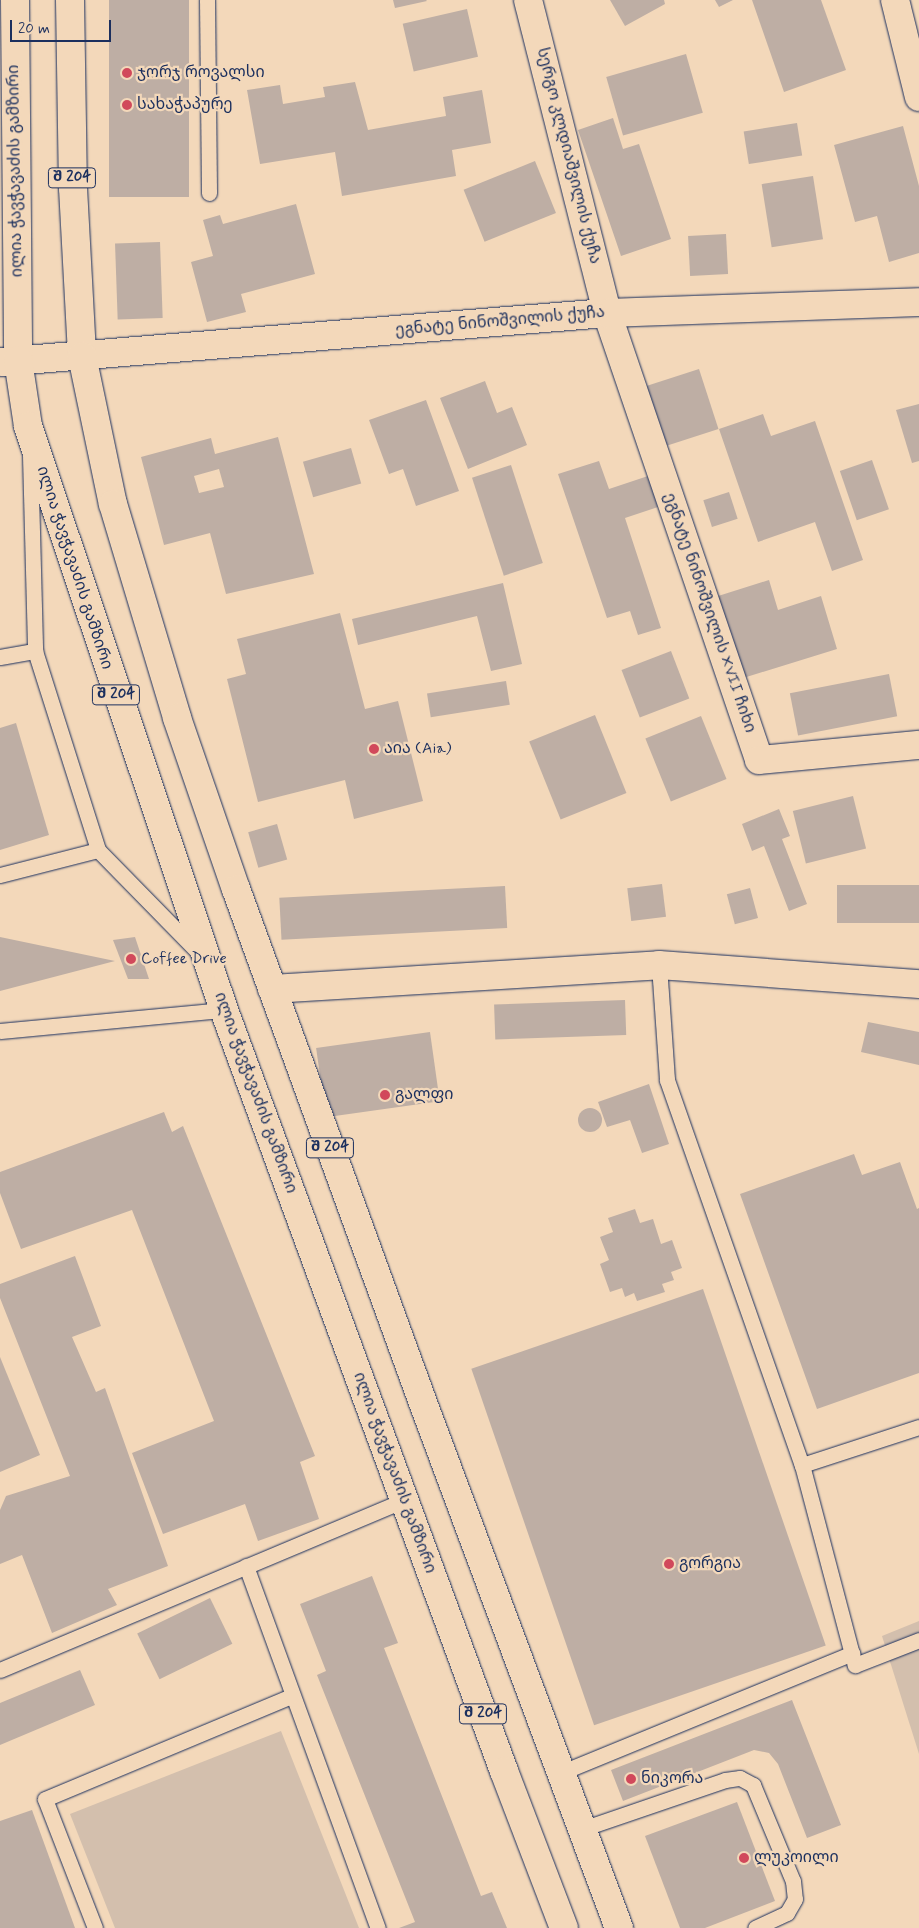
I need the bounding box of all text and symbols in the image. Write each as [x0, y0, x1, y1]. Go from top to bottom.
scale bar [12, 10, 114, 42]
text: 20 m [18, 19, 50, 39]
street label: სერგო კლდიაშვილის ქუჩა [532, 46, 604, 266]
place label: ჯორჯ როვალსი [137, 63, 265, 83]
street label: ილია ჭავჭავაძის გამზირი [5, 65, 27, 277]
marker: ჯორჯ როვალსი [121, 67, 133, 79]
place label: სახაჭაპურე [137, 95, 233, 115]
marker: სახაჭაპურე [121, 99, 133, 111]
road number: შ 204 [47, 166, 97, 190]
street label: ეგნატე ნინოშვილის ქუჩა [394, 303, 606, 341]
street label: ილია ჭავჭავაძის გამზირი [32, 464, 116, 672]
street label: ეგნატე ნინოშვილის XVII ჩიხი [659, 491, 759, 735]
road number: შ 204 [91, 682, 141, 708]
place label: აია (Aia) [384, 739, 451, 759]
marker: აია (Aia) [368, 743, 380, 755]
place label: Coffee Drive [141, 949, 227, 969]
marker: Coffee Drive [125, 953, 137, 965]
street label: ილია ჭავჭავაძის გამზირი [210, 990, 300, 1196]
place label: გალფი [395, 1085, 453, 1105]
marker: გალფი [379, 1089, 391, 1101]
road number: შ 204 [305, 1136, 355, 1160]
street label: ილია ჭავჭავაძის გამზირი [349, 1370, 439, 1576]
place label: გორგია [679, 1554, 741, 1574]
marker: გორგია [663, 1558, 675, 1570]
road number: შ 204 [458, 1702, 508, 1726]
place label: ნიკორა [641, 1769, 703, 1789]
marker: ნიკორა [625, 1773, 637, 1785]
place label: ლუკოილი [754, 1848, 839, 1868]
marker: ლუკოილი [738, 1852, 750, 1864]

